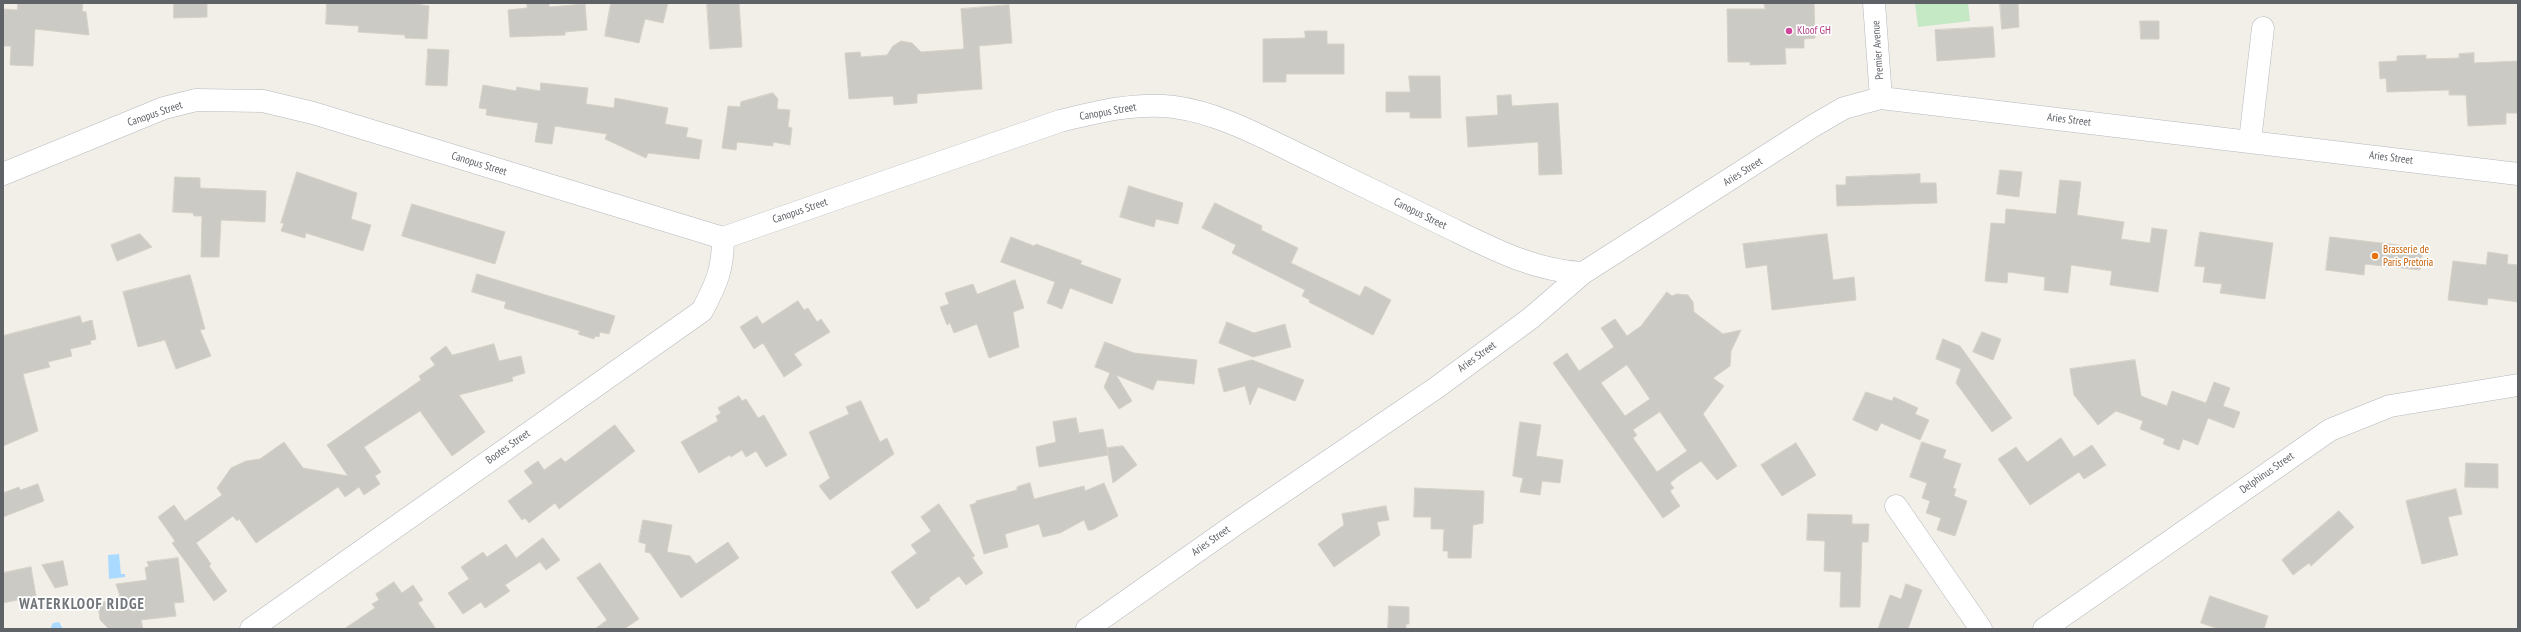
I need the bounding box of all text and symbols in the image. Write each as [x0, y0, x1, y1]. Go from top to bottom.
street label: Premier Avenue [1869, 20, 1887, 80]
place label: Kloof GH [1797, 24, 1831, 38]
marker: Kloof GH [1784, 26, 1794, 36]
street label: Canopus Street [126, 98, 184, 130]
street label: Canopus Street [1079, 101, 1137, 123]
street label: Aries Street [2046, 111, 2092, 129]
street label: Canopus Street [450, 149, 508, 179]
street label: Aries Street [2368, 149, 2414, 167]
street label: Aries Street [1721, 155, 1765, 189]
street label: Canopus Street [771, 195, 829, 227]
street label: Canopus Street [1391, 196, 1449, 232]
place label: Brasserie de Paris Pretoria [2383, 243, 2433, 269]
marker: Brasserie de Paris Pretoria [2370, 251, 2380, 261]
street label: Aries Street [1455, 339, 1499, 375]
street label: Bootes Street [483, 427, 533, 467]
street label: Delphinus Street [2237, 449, 2297, 497]
street label: Aries Street [1189, 523, 1233, 559]
district label: WATERKLOOF RIDGE [19, 596, 145, 614]

